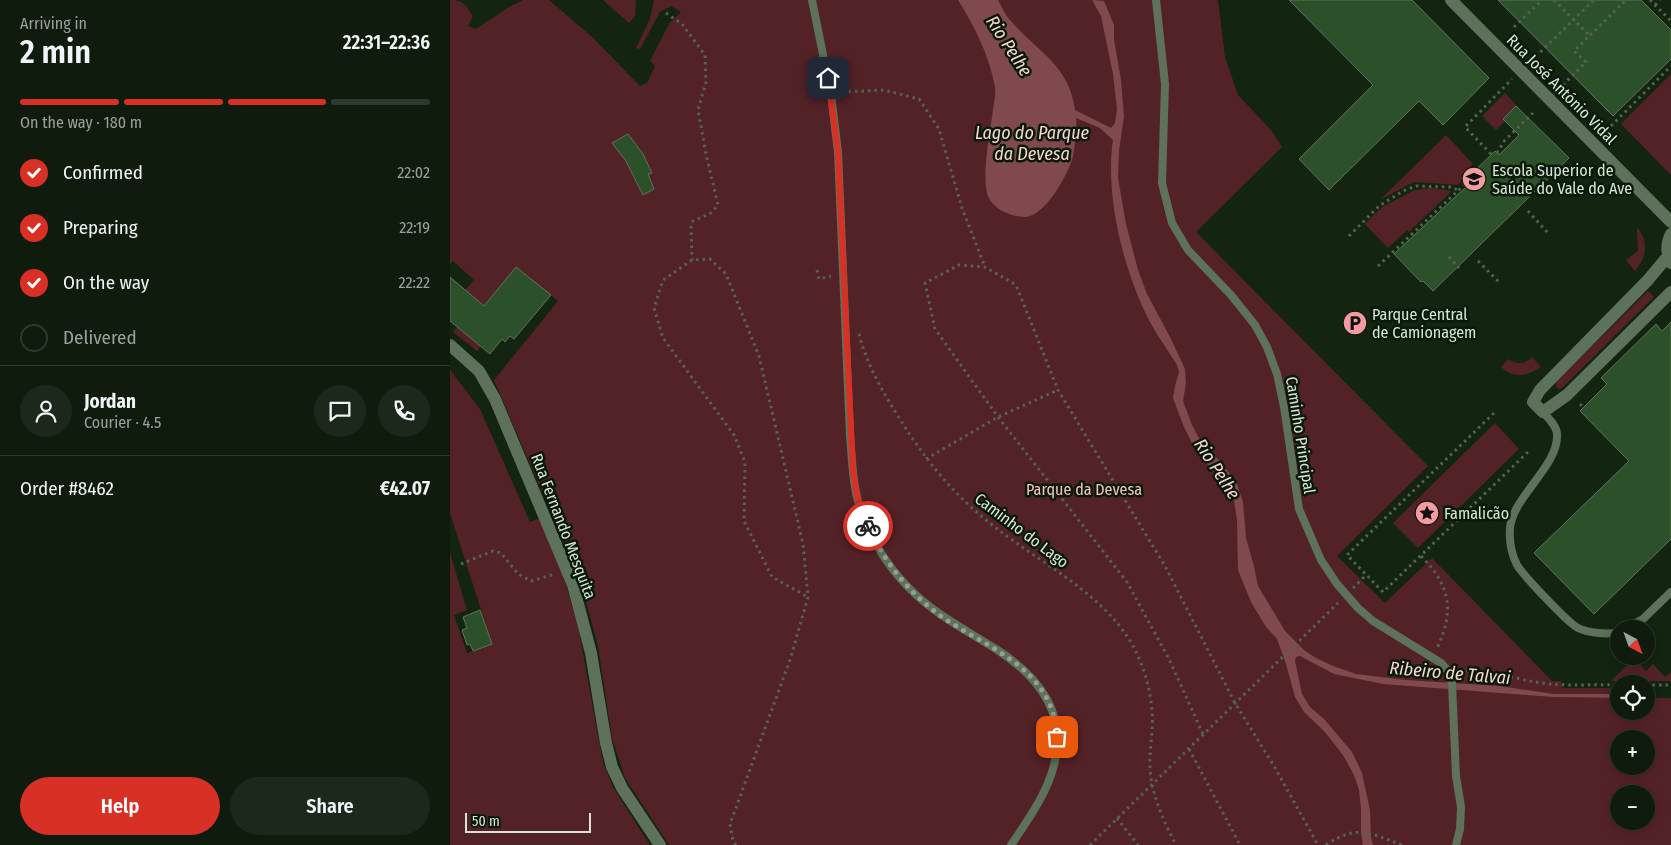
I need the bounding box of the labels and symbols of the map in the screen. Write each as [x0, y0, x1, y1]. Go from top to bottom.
water label: Rio Pelhe [981, 12, 1037, 81]
street label: Rua José António Vidal [1503, 30, 1621, 148]
pin [807, 57, 849, 99]
water label: Lago do Parque da Devesa [975, 122, 1089, 165]
place label: Escola Superior de Saúde do Vale do Ave [1492, 161, 1632, 198]
school or university icon: Escola Superior de Saúde do Vale do Ave [1461, 166, 1487, 192]
place label: Parque Central de Camionagem [1372, 305, 1476, 342]
parking icon: Parque Central de Camionagem [1342, 310, 1368, 336]
street label: Caminho Principal [1282, 375, 1319, 495]
water label: Rio Pelhe [1189, 435, 1245, 504]
street label: Rua Fernando Mesquita [527, 451, 600, 602]
park label: Parque da Devesa [1026, 480, 1142, 499]
street label: Caminho do Lago [971, 489, 1072, 572]
place icon: Famalicão [1414, 500, 1440, 526]
courier [843, 501, 893, 551]
place label: Famalicão [1444, 504, 1509, 523]
north arrow [1610, 620, 1655, 665]
water label: Ribeiro de Talvai [1389, 657, 1512, 689]
pin [1036, 716, 1078, 758]
scale bar [465, 810, 591, 833]

